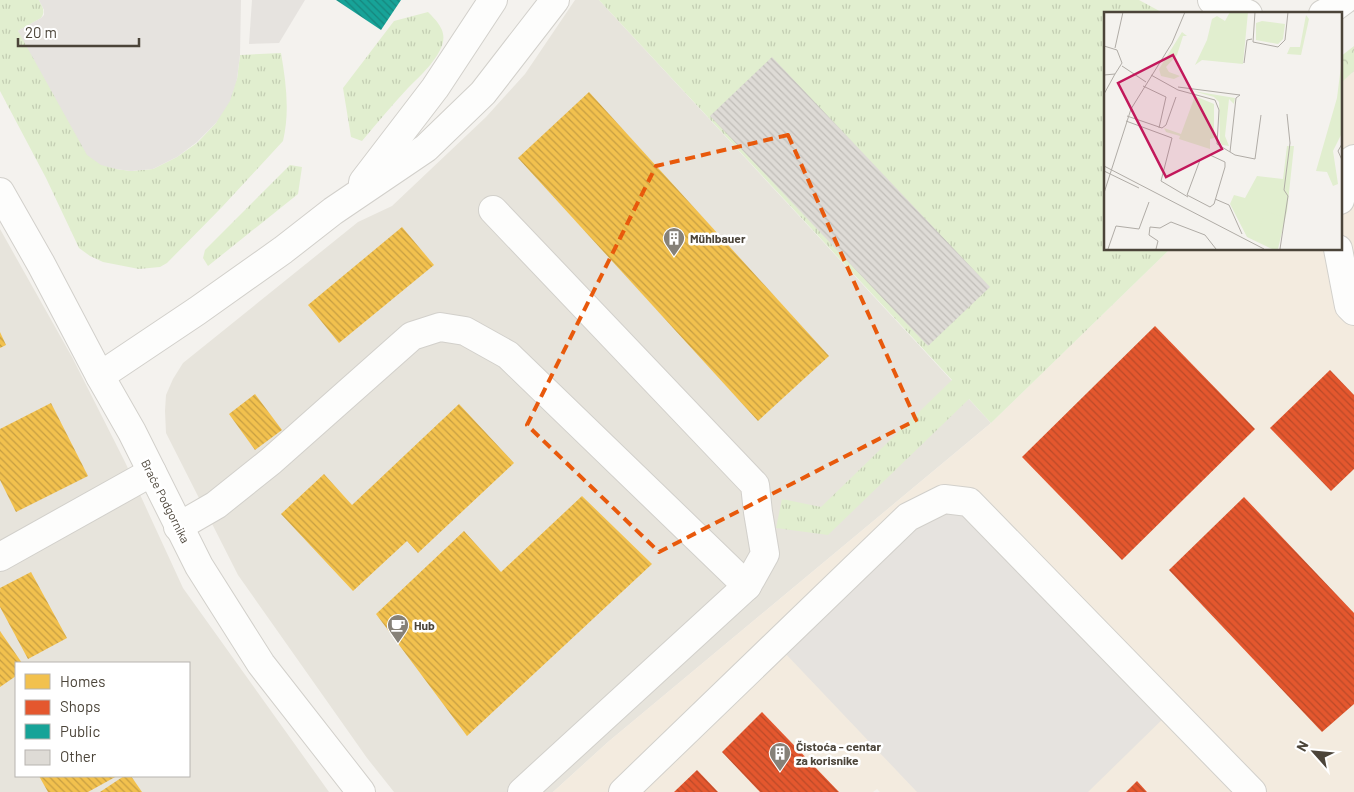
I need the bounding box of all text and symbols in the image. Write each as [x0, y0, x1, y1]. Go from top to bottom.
inset map [1104, 12, 1342, 250]
scale bar [18, 15, 139, 47]
text: 20 m [25, 23, 57, 41]
building icon: Mühlbauer [662, 226, 686, 257]
place label: Mühlbauer [690, 231, 746, 245]
street label: Braće Podgornika [139, 457, 193, 545]
cafe icon: Hub [386, 613, 410, 644]
place label: Hub [414, 618, 435, 632]
legend [15, 662, 190, 777]
text: Homes [60, 672, 105, 690]
text: Shops [60, 697, 100, 715]
text: Public [60, 722, 100, 740]
north arrow [1289, 727, 1339, 777]
text: N [1292, 738, 1312, 754]
place label: Čistoća - centar za korisnike [796, 739, 881, 767]
building icon: Čistoća - centar za korisnike [768, 741, 792, 772]
text: Other [60, 747, 97, 765]

